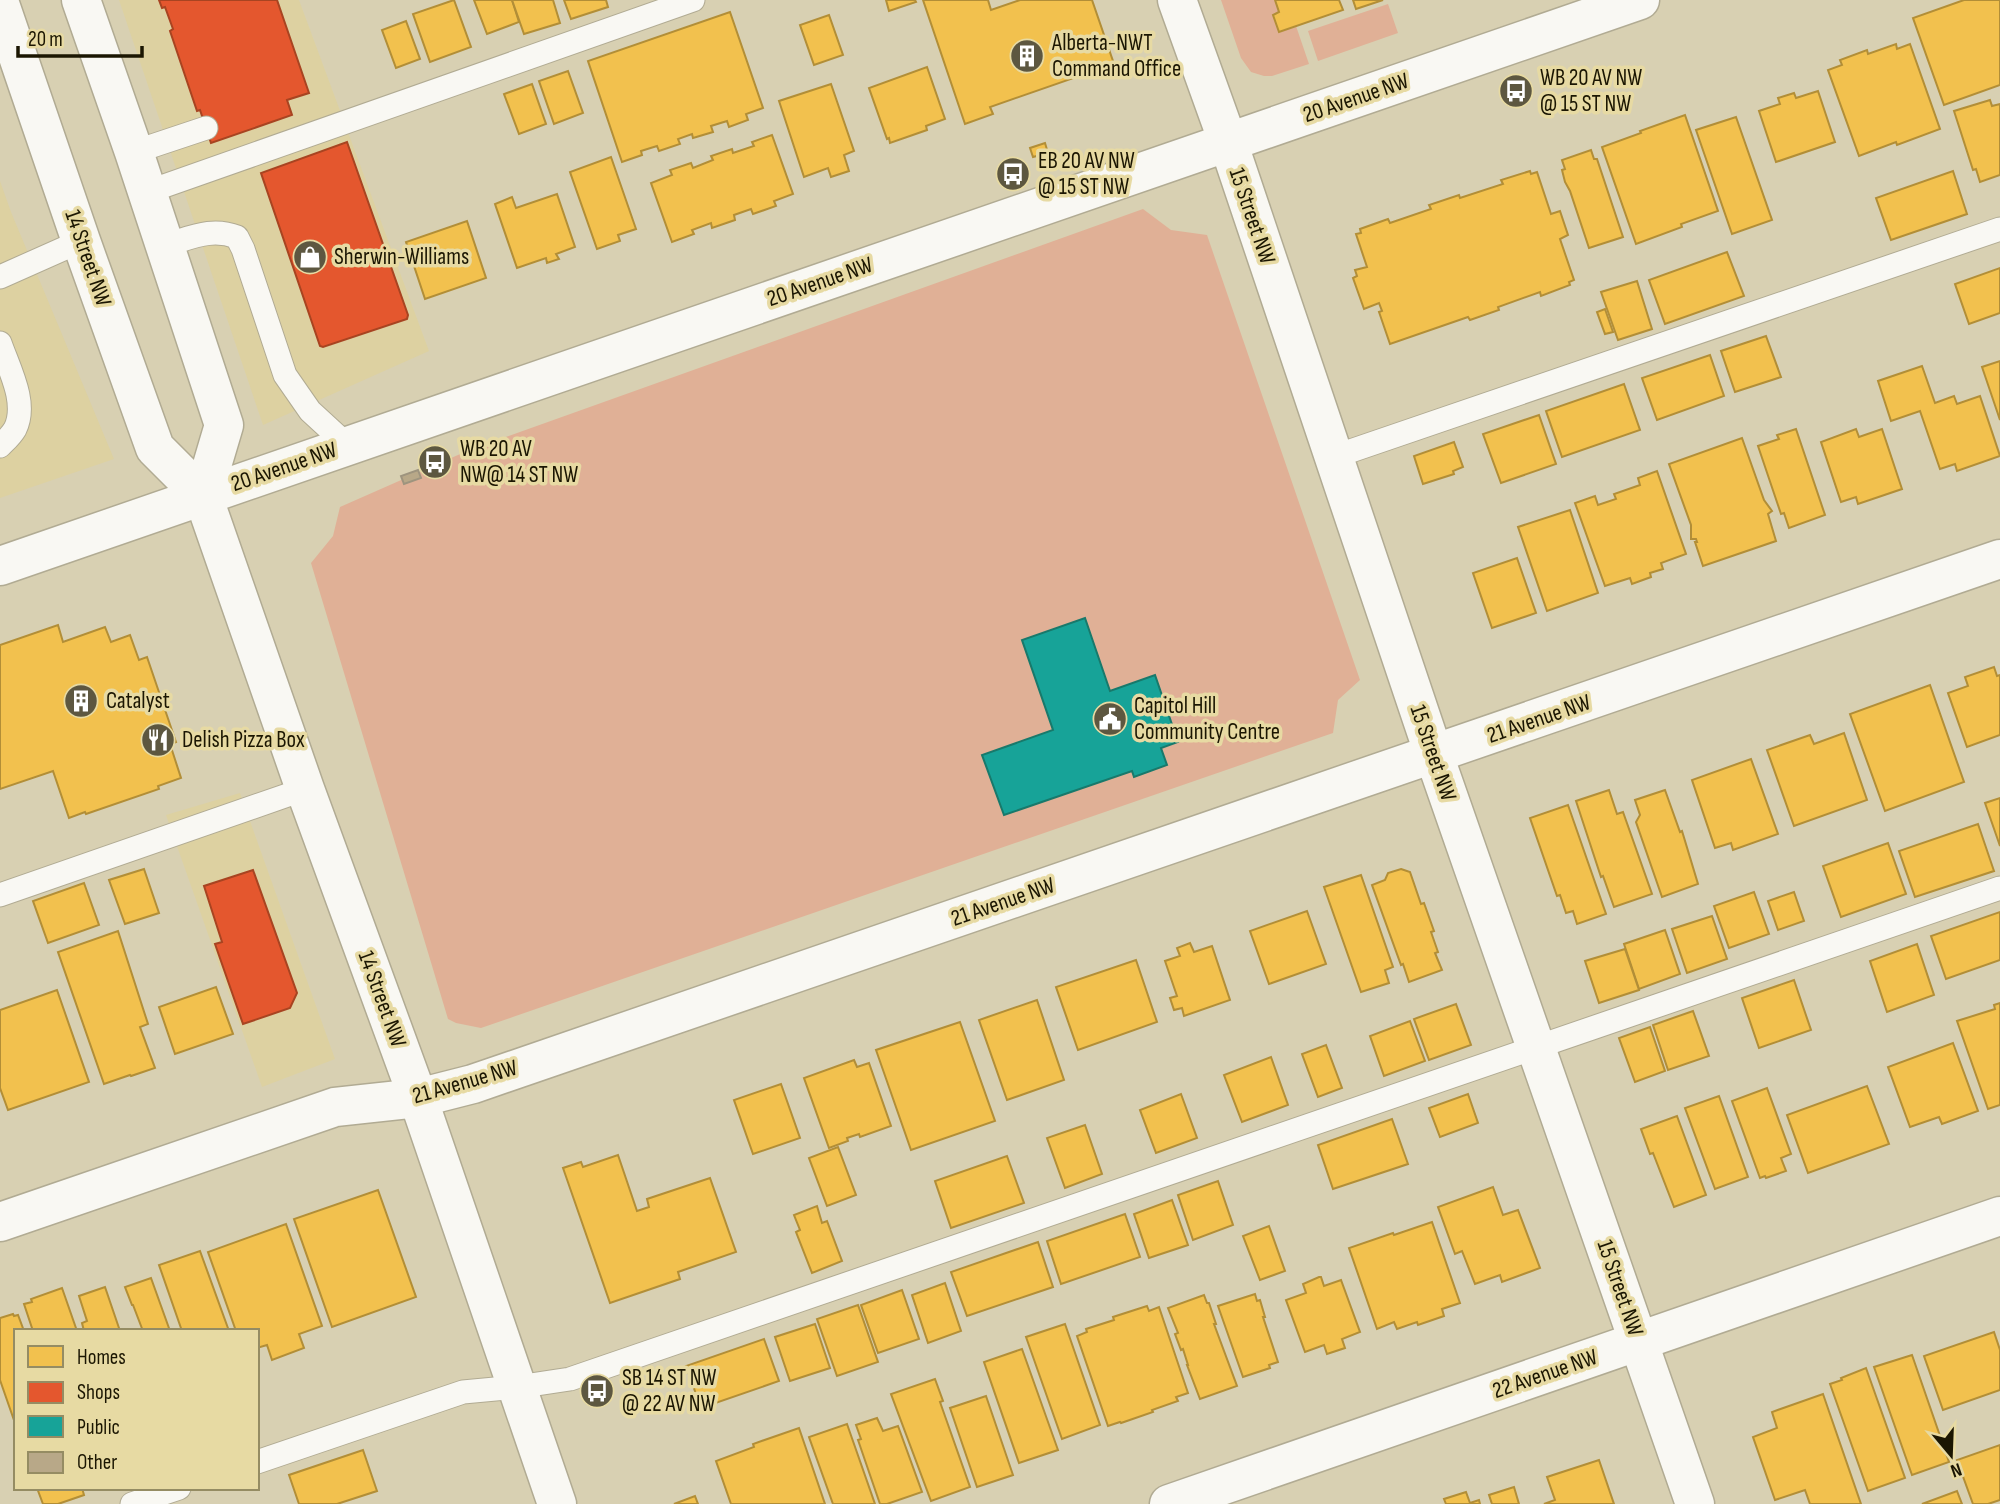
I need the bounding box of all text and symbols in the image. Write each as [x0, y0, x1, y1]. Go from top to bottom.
scale bar [18, 14, 142, 58]
text: 20 m [28, 27, 63, 52]
place label: Alberta-NWT Command Office [1051, 29, 1181, 83]
building icon: Alberta-NWT Command Office [1008, 37, 1046, 75]
place label: WB 20 AV NW @ 15 ST NW [1540, 64, 1642, 118]
street label: 20 Avenue NW [1299, 67, 1413, 129]
bus stop icon: WB 20 AV NW @ 15 ST NW [1497, 72, 1535, 110]
place label: EB 20 AV NW @ 15 ST NW [1038, 147, 1135, 201]
bus stop icon: EB 20 AV NW @ 15 ST NW [994, 155, 1032, 193]
street label: 15 Street NW [1223, 164, 1281, 268]
street label: 14 Street NW [58, 206, 118, 310]
shop icon: Sherwin-Williams [291, 238, 329, 276]
place label: Sherwin-Williams [334, 243, 469, 271]
street label: 20 Avenue NW [763, 251, 877, 313]
place label: WB 20 AV NW@ 14 ST NW [460, 435, 578, 489]
street label: 20 Avenue NW [227, 436, 341, 498]
bus stop icon: WB 20 AV NW@ 14 ST NW [416, 443, 454, 481]
building icon: Catalyst [62, 682, 100, 720]
place label: Catalyst [106, 687, 170, 715]
street label: 21 Avenue NW [1483, 688, 1595, 750]
place label: Capitol Hill Community Centre [1134, 692, 1280, 746]
public building icon: Capitol Hill Community Centre [1091, 700, 1129, 738]
street label: 15 Street NW [1404, 701, 1462, 805]
restaurant icon: Delish Pizza Box [139, 721, 177, 759]
place label: Delish Pizza Box [182, 726, 305, 754]
street label: 21 Avenue NW [947, 871, 1059, 933]
street label: 14 Street NW [352, 947, 412, 1051]
street label: 21 Avenue NW [409, 1054, 521, 1110]
street label: 15 Street NW [1591, 1236, 1649, 1340]
legend [14, 1329, 259, 1490]
street label: 22 Avenue NW [1489, 1343, 1601, 1405]
text: Homes [77, 1345, 126, 1370]
place label: SB 14 ST NW @ 22 AV NW [622, 1364, 716, 1418]
bus stop icon: SB 14 ST NW @ 22 AV NW [578, 1372, 616, 1410]
text: Shops [77, 1380, 120, 1405]
text: Public [77, 1415, 120, 1440]
north arrow [1916, 1420, 1986, 1490]
text: Other [77, 1450, 117, 1475]
text: N [1948, 1457, 1965, 1482]

